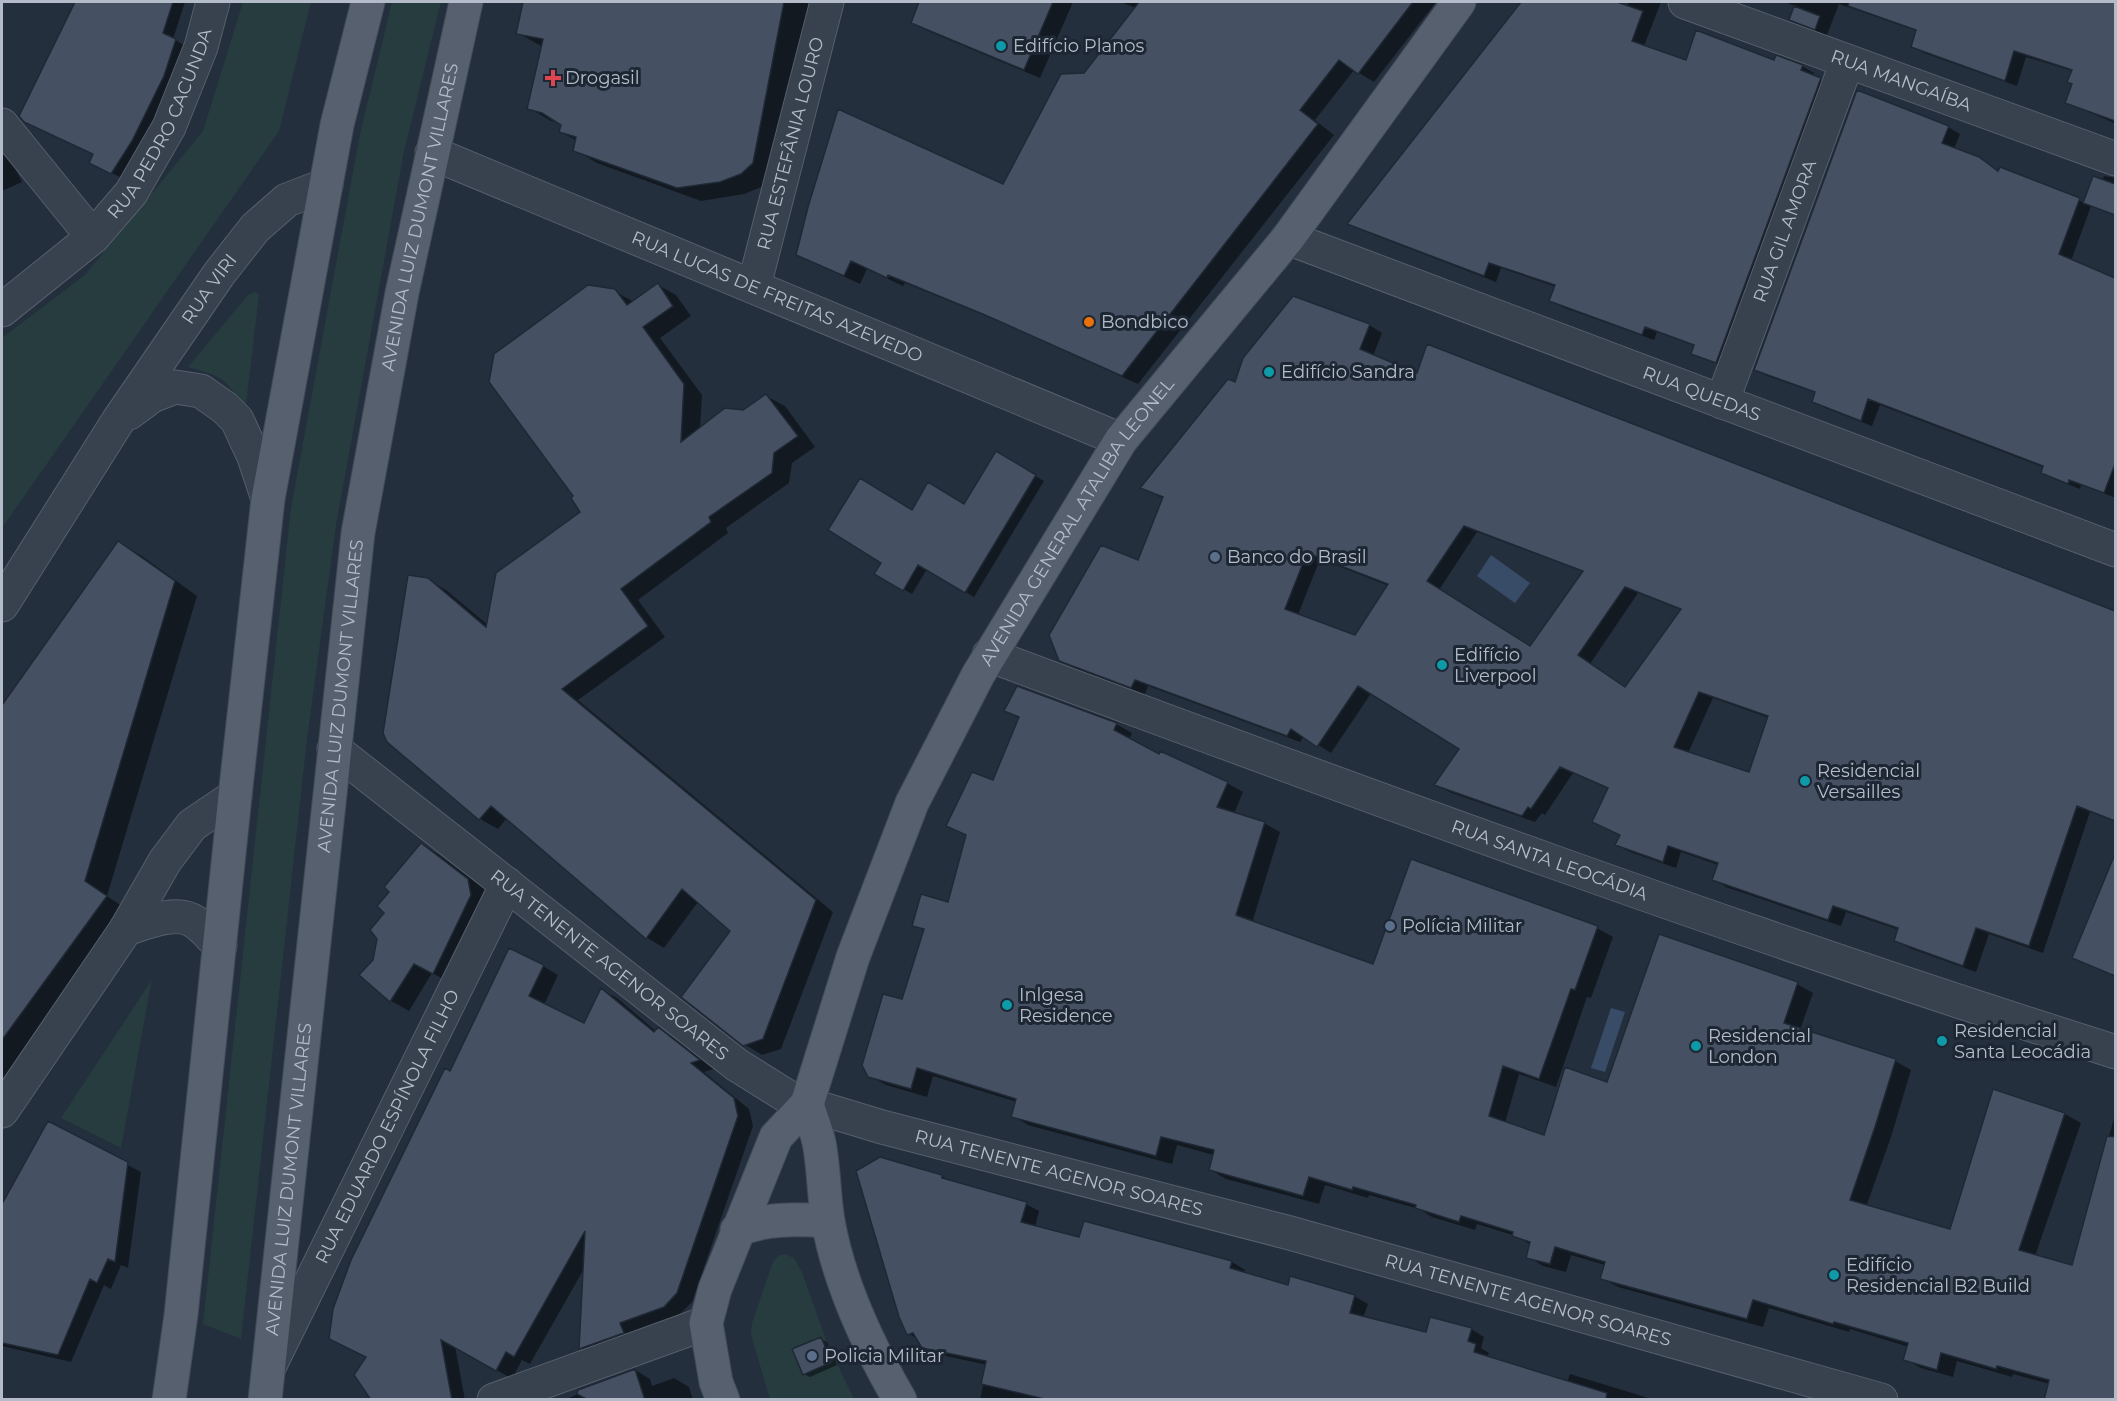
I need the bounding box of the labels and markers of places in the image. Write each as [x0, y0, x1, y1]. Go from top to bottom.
place label: Edifício Planos [1013, 35, 1145, 57]
marker: Edifício Planos [994, 39, 1008, 53]
place label: Drogasil [565, 67, 640, 89]
marker: Drogasil [546, 71, 560, 85]
place label: Bondbico [1101, 311, 1189, 333]
marker: Bondbico [1082, 315, 1096, 329]
place label: Edifício Sandra [1281, 361, 1415, 383]
marker: Edifício Sandra [1262, 365, 1276, 379]
place label: Banco do Brasil [1227, 546, 1367, 568]
marker: Banco do Brasil [1208, 550, 1222, 564]
place label: Edifício Liverpool [1454, 644, 1537, 687]
marker: Edifício Liverpool [1435, 658, 1449, 672]
place label: Residencial Versailles [1817, 760, 1920, 803]
marker: Residencial Versailles [1798, 774, 1812, 788]
place label: Polícia Militar [1402, 915, 1522, 937]
marker: Polícia Militar [1383, 919, 1397, 933]
place label: Inlgesa Residence [1019, 984, 1113, 1027]
marker: Inlgesa Residence [1000, 998, 1014, 1012]
place label: Residencial Santa Leocádia [1954, 1020, 2091, 1063]
place label: Residencial London [1708, 1025, 1811, 1068]
marker: Residencial Santa Leocádia [1935, 1034, 1949, 1048]
marker: Residencial London [1689, 1039, 1703, 1053]
place label: Edifício Residencial B2 Build [1846, 1254, 2030, 1297]
marker: Edifício Residencial B2 Build [1827, 1268, 1841, 1282]
place label: Policia Militar [824, 1345, 944, 1367]
marker: Policia Militar [805, 1349, 819, 1363]

